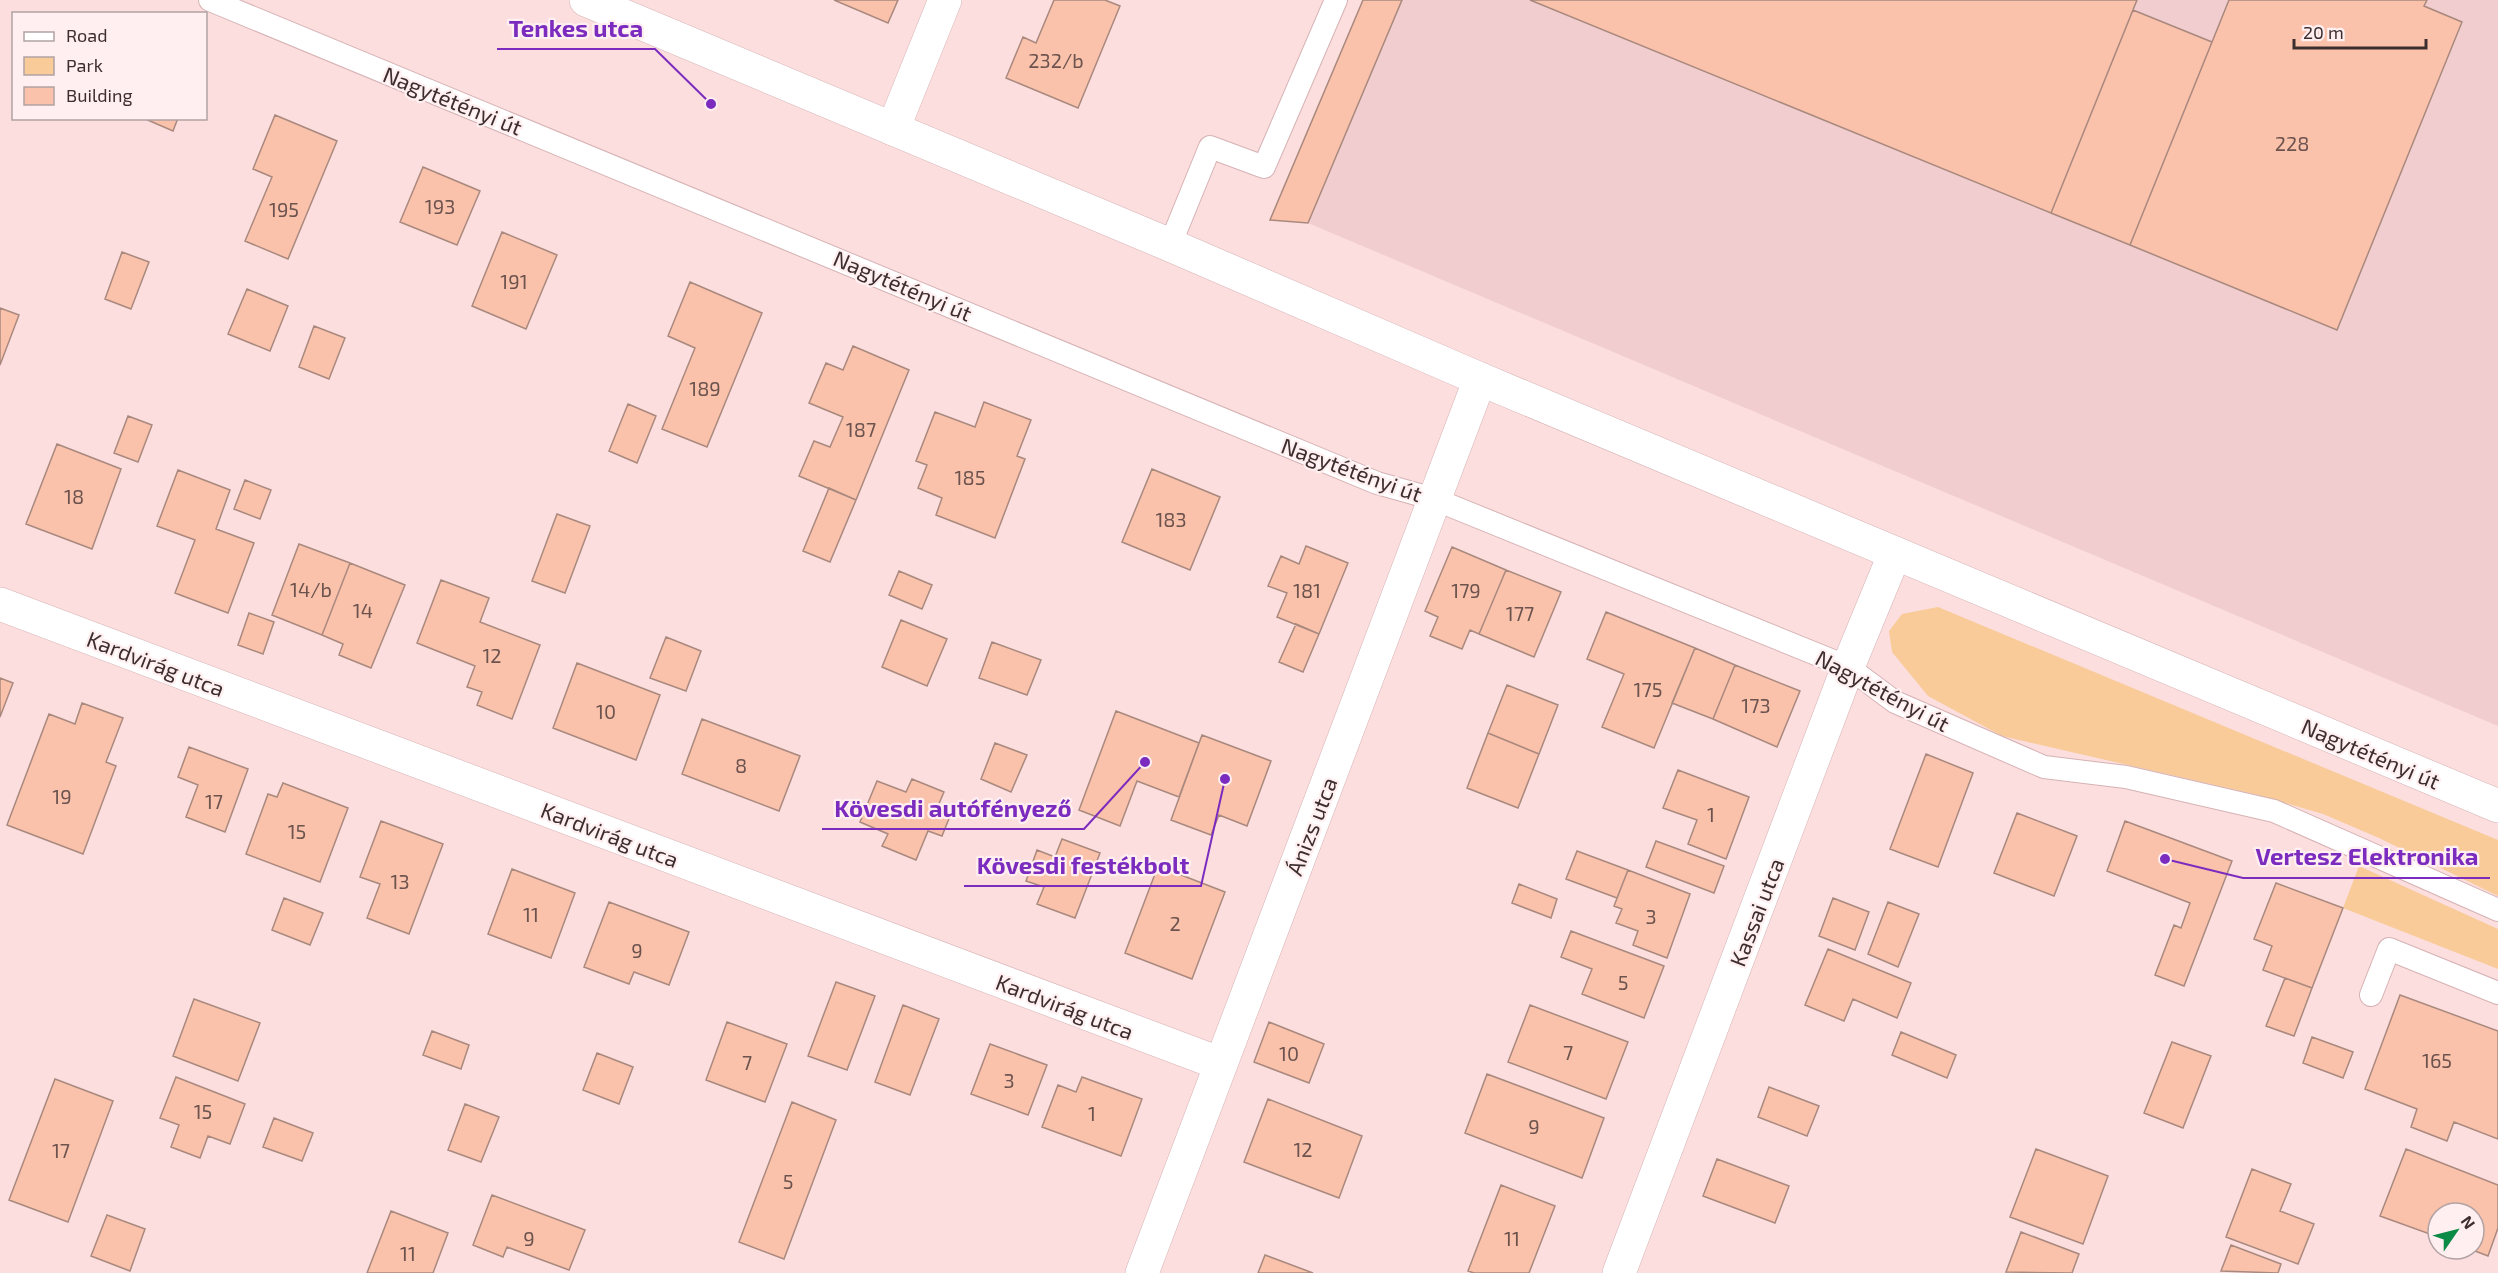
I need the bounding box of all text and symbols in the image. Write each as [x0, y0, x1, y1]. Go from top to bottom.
callout: Tenkes utca [497, 7, 655, 49]
legend [12, 12, 207, 120]
scale bar [2294, 12, 2426, 50]
text: Tenkes utca [509, 13, 643, 42]
text: 20 m [2303, 21, 2344, 43]
text: Road [66, 24, 107, 46]
house number: 232/b [1028, 48, 1084, 72]
text: Park [66, 54, 103, 76]
street label: Nagytétényi út [380, 60, 526, 140]
text: Building [66, 84, 133, 106]
house number: 228 [2275, 131, 2309, 155]
house number: 193 [425, 194, 455, 218]
house number: 195 [269, 197, 299, 221]
street label: Nagytétényi út [830, 244, 976, 326]
house number: 191 [500, 269, 528, 293]
house number: 189 [689, 376, 721, 400]
house number: 187 [846, 417, 876, 441]
street label: Nagytétényi út [1278, 432, 1426, 506]
house number: 185 [955, 465, 985, 489]
house number: 18 [64, 484, 84, 508]
house number: 183 [1155, 507, 1187, 531]
house number: 14/b [290, 577, 332, 601]
house number: 181 [1293, 578, 1321, 602]
house number: 179 [1451, 578, 1481, 602]
house number: 14 [353, 598, 373, 622]
house number: 177 [1506, 601, 1534, 625]
street label: Kardvirág utca [84, 625, 228, 701]
house number: 12 [482, 643, 502, 667]
street label: Nagytétényi út [1812, 644, 1954, 736]
house number: 175 [1634, 677, 1662, 701]
house number: 173 [1741, 693, 1771, 717]
house number: 10 [596, 699, 616, 723]
street label: Nagytétényi út [2298, 712, 2444, 794]
house number: 8 [735, 753, 747, 777]
street label: Ánizs utca [1280, 773, 1342, 879]
house number: 19 [52, 784, 72, 808]
callout: Kövesdi autófényező [822, 787, 1084, 829]
house number: 17 [205, 789, 223, 813]
text: Kövesdi autófényező [834, 793, 1072, 822]
street label: Kardvirág utca [538, 796, 682, 872]
house number: 1 [1707, 802, 1715, 826]
house number: 15 [288, 819, 306, 843]
callout: Vertesz Elektronika [2243, 836, 2490, 878]
text: Vertesz Elektronika [2255, 841, 2479, 870]
callout: Kövesdi festékbolt [964, 844, 1201, 886]
text: Kövesdi festékbolt [977, 850, 1189, 879]
street label: Kassai utca [1724, 854, 1788, 970]
house number: 13 [390, 869, 410, 893]
house number: 11 [523, 902, 539, 926]
house number: 3 [1645, 904, 1657, 928]
house number: 2 [1169, 911, 1181, 935]
house number: 9 [631, 938, 643, 962]
street label: Kardvirág utca [993, 968, 1137, 1044]
house number: 5 [1618, 970, 1628, 994]
house number: 7 [1563, 1040, 1573, 1064]
house number: 10 [1279, 1041, 1299, 1065]
house number: 165 [2422, 1048, 2452, 1072]
house number: 7 [742, 1050, 752, 1074]
house number: 3 [1003, 1068, 1015, 1092]
house number: 15 [194, 1099, 212, 1123]
house number: 1 [1088, 1101, 1096, 1125]
house number: 9 [1528, 1114, 1540, 1138]
house number: 12 [1293, 1137, 1313, 1161]
house number: 17 [52, 1138, 70, 1162]
house number: 5 [783, 1169, 793, 1193]
north arrow [2426, 1201, 2486, 1261]
text: N [2458, 1212, 2480, 1232]
house number: 9 [523, 1226, 535, 1250]
house number: 11 [1504, 1226, 1520, 1250]
house number: 11 [400, 1241, 416, 1265]

